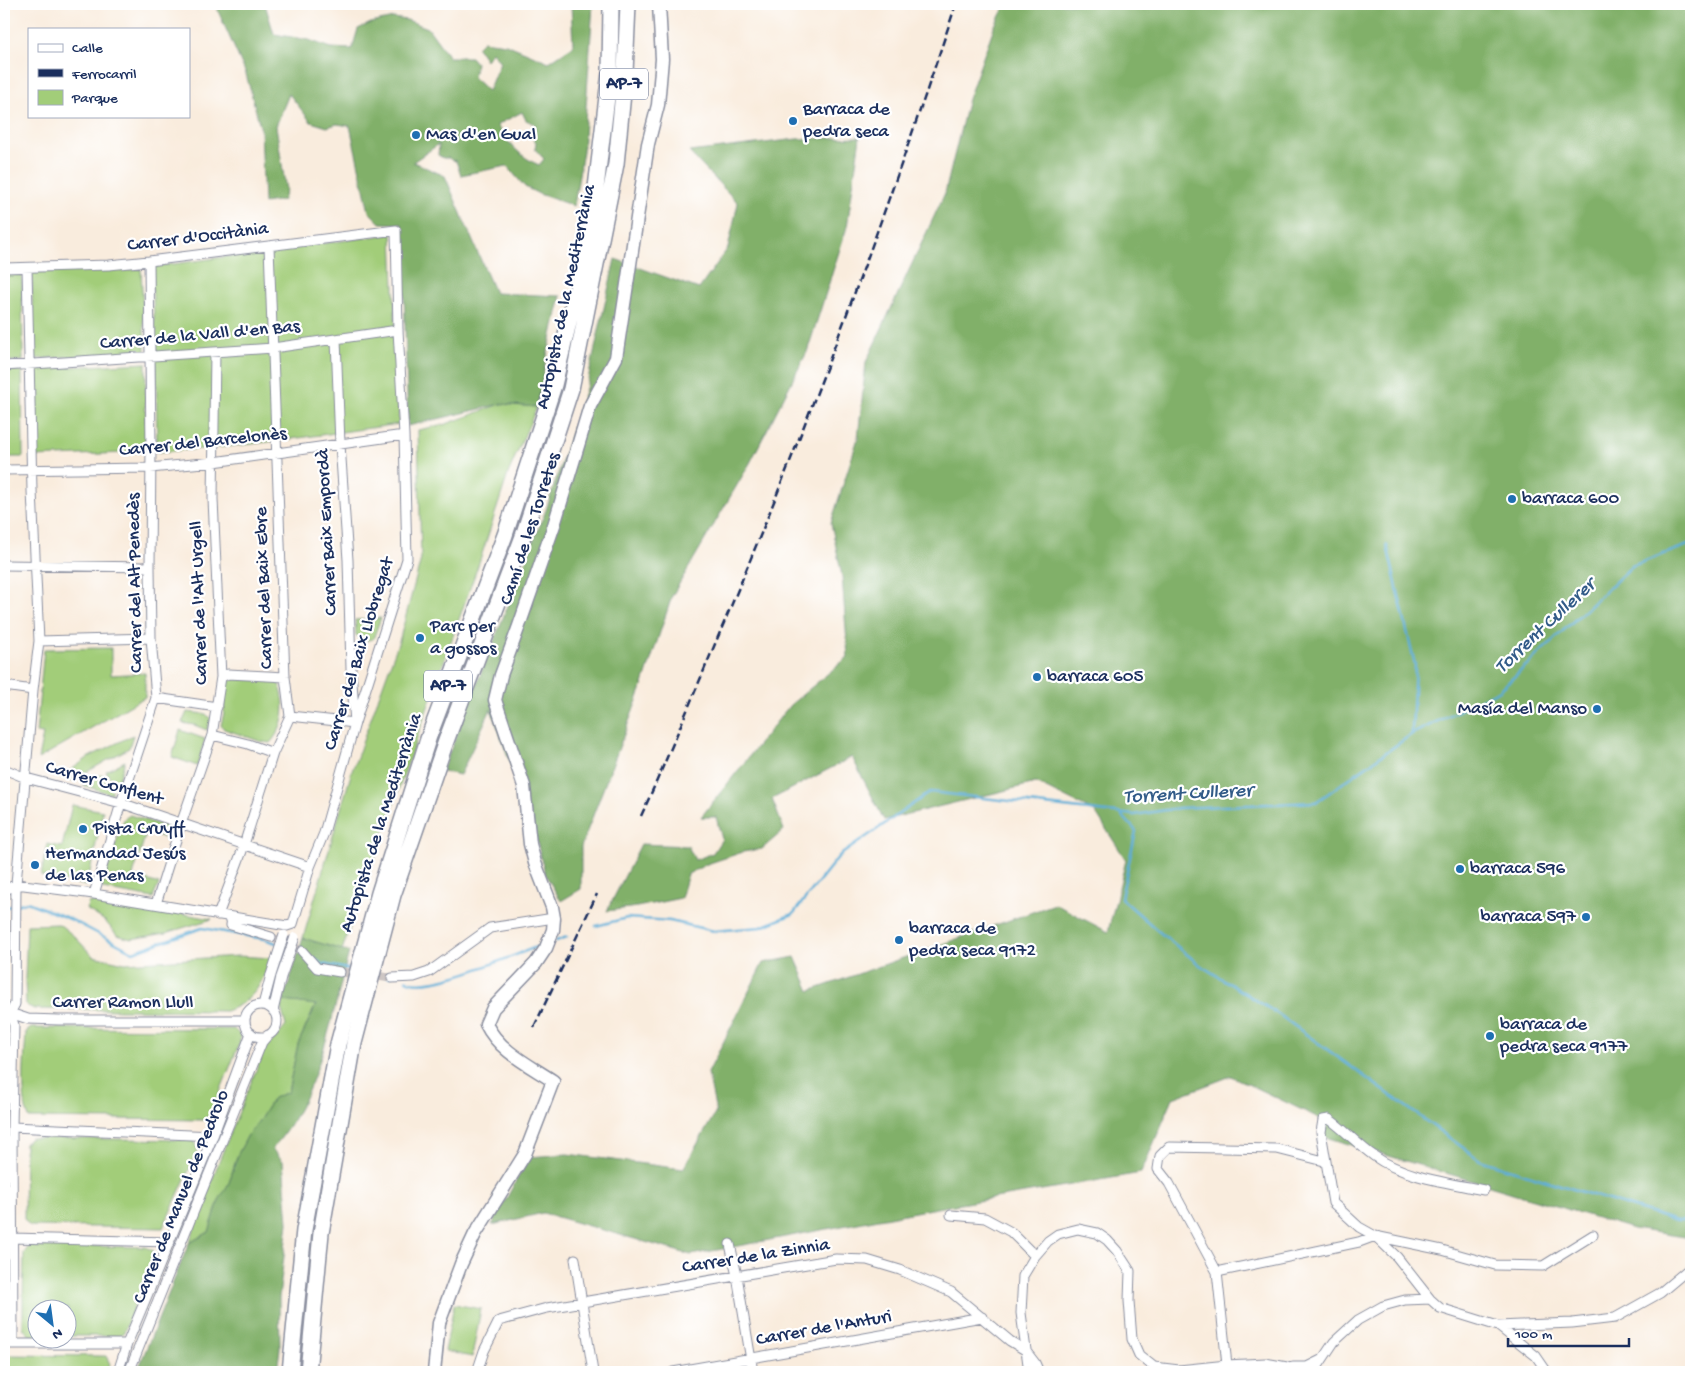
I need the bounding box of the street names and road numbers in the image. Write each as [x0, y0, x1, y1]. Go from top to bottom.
road number: AP-7 [600, 68, 648, 100]
street label: Autopista de la Mediterrània [532, 181, 602, 411]
street label: Carrer d'Occitània [126, 218, 271, 258]
street label: Carrer de la Vall d'en Bas [99, 316, 302, 356]
street label: Carrer del Barcelonès [118, 423, 289, 463]
street label: Carrer Baix Empordà [312, 446, 344, 616]
street label: Camí de les Torretes [496, 449, 567, 608]
street label: Carrer del Alt Penedès [123, 492, 149, 673]
street label: Carrer del Baix Ebre [251, 506, 279, 669]
street label: Carrer de l'Alt Urgell [186, 521, 214, 685]
street label: Carrer del Baix Llobregat [320, 553, 401, 753]
road number: AP-7 [424, 670, 472, 701]
street label: Autopista de la Mediterrània [336, 709, 429, 936]
street label: Carrer Conflent [43, 756, 168, 812]
street label: Carrer Ramon Llull [52, 992, 194, 1015]
street label: Carrer de Manuel de Pedrolo [129, 1087, 235, 1307]
street label: Carrer de la Zinnia [681, 1234, 833, 1280]
street label: Carrer de l'Anturi [754, 1306, 894, 1352]

